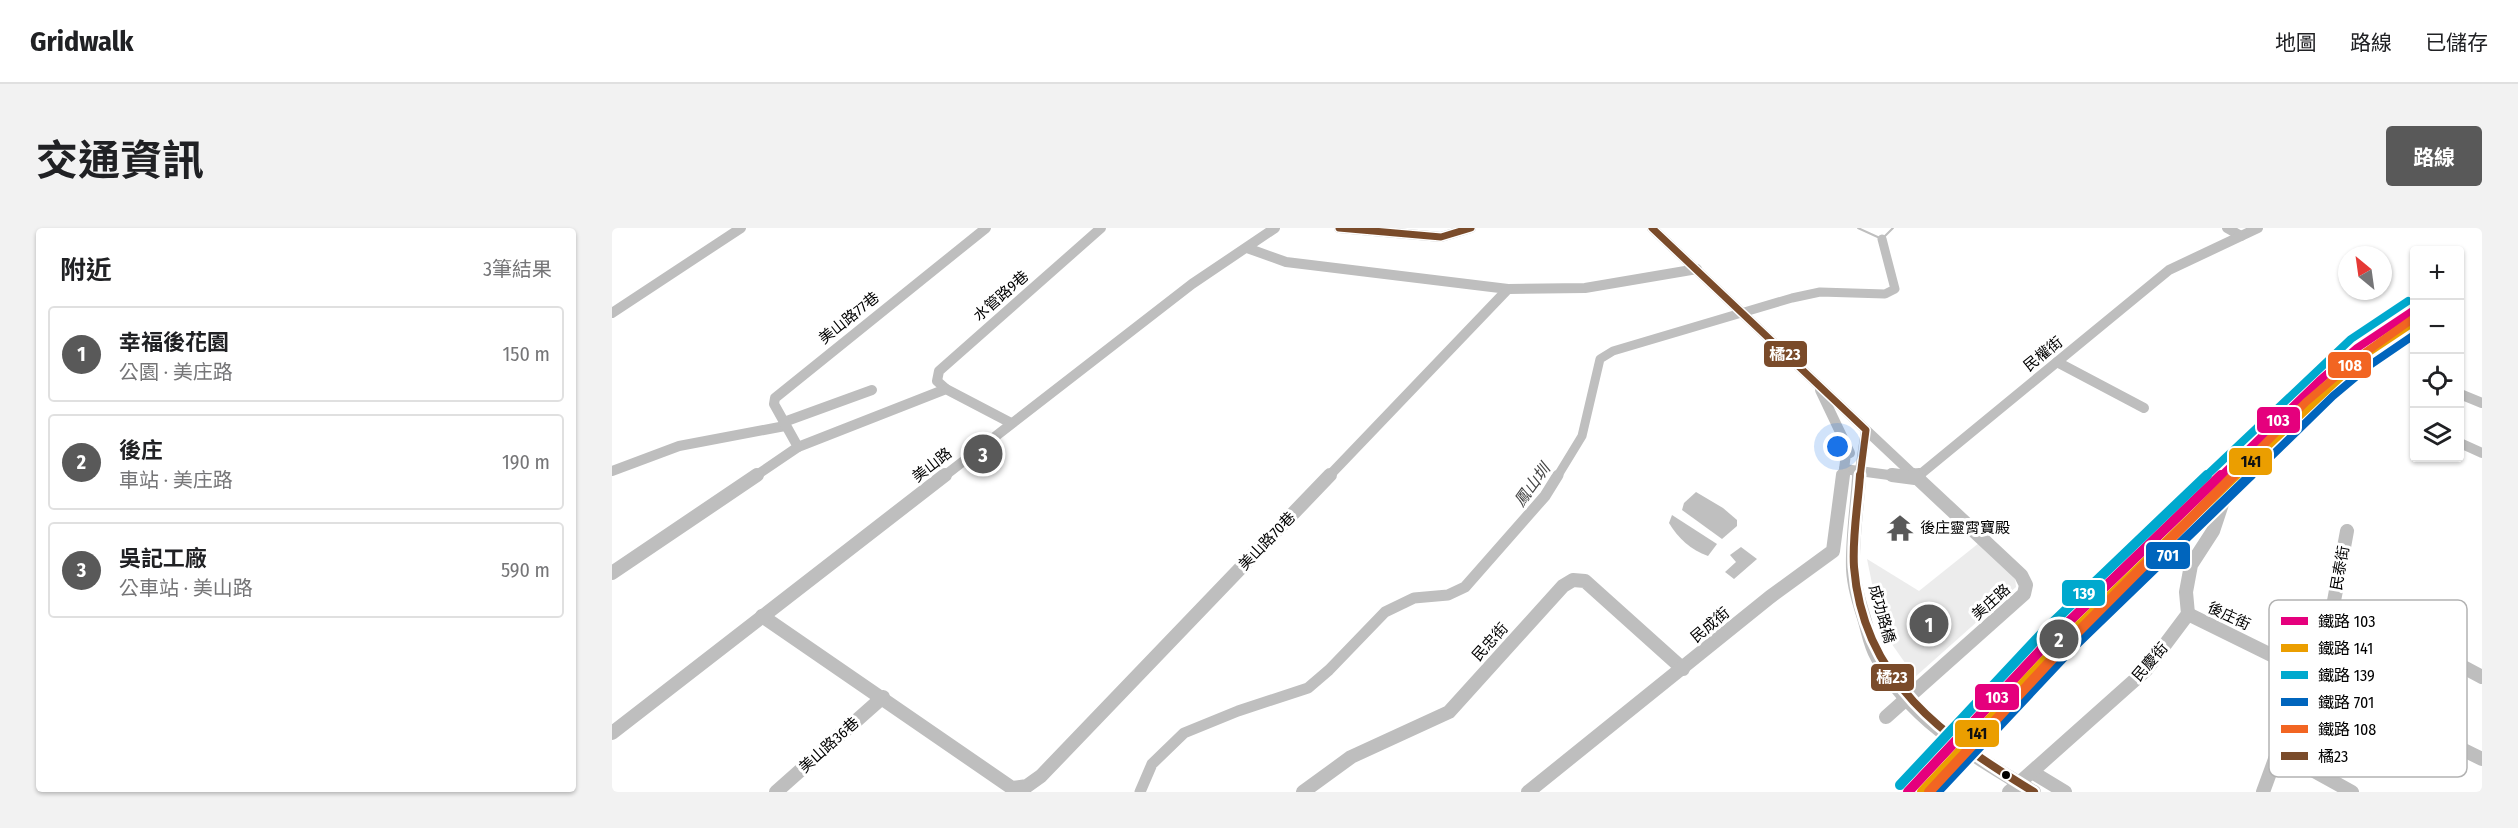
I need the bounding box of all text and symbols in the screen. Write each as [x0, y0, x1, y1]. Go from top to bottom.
text: Gridwalk [30, 25, 134, 58]
text: 地圖 [2275, 30, 2317, 56]
text: 路線 [2350, 30, 2392, 56]
text: 已儲存 [2425, 30, 2488, 56]
button: 路線 [2386, 126, 2482, 186]
text: 交通資訊 [36, 136, 204, 186]
north arrow [2338, 246, 2392, 300]
map controls [2410, 246, 2464, 462]
button: + [2410, 246, 2464, 300]
text: 附近 [60, 255, 112, 286]
text: 3筆結果 [483, 257, 552, 281]
street label: 水管路9巷 [970, 267, 1032, 325]
street label: 美山路77巷 [815, 288, 883, 348]
button: − [2410, 300, 2464, 354]
text: 幸福後花園 [119, 329, 229, 356]
street label: 民權街 [2020, 333, 2066, 375]
line badge: 橘23 [1763, 340, 1808, 368]
text: 1 [77, 342, 86, 366]
text: 150 m [503, 342, 550, 366]
text: 橘23 [1769, 345, 1801, 364]
line badge: 108 [2327, 351, 2372, 379]
button: locate [2410, 354, 2464, 408]
text: 108 [2338, 356, 2363, 375]
text: 公園 · 美庄路 [119, 360, 233, 384]
line badge: 103 [2256, 406, 2301, 434]
button: layers [2410, 408, 2464, 462]
text: 103 [2267, 411, 2290, 430]
pin: 3 [964, 432, 1003, 476]
your location [1823, 432, 1852, 461]
text: 後庄 [119, 437, 163, 464]
street label: 美山路 [909, 444, 955, 486]
line badge: 141 [2228, 447, 2273, 476]
text: 2 [77, 450, 86, 474]
text: 190 m [502, 450, 550, 474]
text: 141 [2241, 452, 2261, 471]
water label: 鳳山圳 [1510, 458, 1555, 510]
text: 車站 · 美庄路 [119, 468, 233, 492]
street label: 美山路70巷 [1235, 508, 1299, 574]
temple icon: 後庄靈霄寶殿 [1885, 513, 1915, 543]
place label: 後庄靈霄寶殿 [1920, 519, 2010, 537]
line badge: 701 [2145, 541, 2191, 570]
street label: 民泰街 [2327, 544, 2353, 592]
text: 吳記工廠 [119, 545, 207, 572]
text: 701 [2157, 546, 2179, 565]
text: 3 [77, 558, 86, 582]
text: 590 m [501, 558, 550, 582]
text: 公車站 · 美山路 [119, 576, 253, 600]
line badge: 139 [2061, 579, 2106, 607]
street label: 美庄路 [1968, 580, 2014, 624]
street label: 成功路橋 [1865, 583, 1899, 645]
text: 139 [2073, 584, 2095, 603]
street label: 後庄街 [2205, 598, 2253, 634]
legend [2269, 600, 2467, 777]
pin: 1 [1910, 602, 1948, 646]
street label: 民成街 [1687, 604, 1733, 646]
text: 鐵路 103 [2318, 612, 2375, 631]
pin: 2 [2040, 616, 2078, 662]
street label: 民忠街 [1468, 619, 1512, 665]
street label: 民慶街 [2128, 639, 2172, 685]
text: 鐵路 141 [2318, 639, 2373, 658]
line badge: 橘23 [1870, 663, 1915, 692]
text: 鐵路 139 [2318, 666, 2375, 685]
text: 橘23 [1876, 668, 1908, 687]
line badge: 103 [1974, 683, 2020, 711]
text: 103 [1986, 688, 2009, 707]
text: 鐵路 701 [2318, 693, 2374, 712]
street label: 美山路36巷 [795, 713, 863, 777]
line badge: 141 [1954, 719, 2000, 748]
text: 鐵路 108 [2318, 720, 2376, 739]
text: 141 [1967, 724, 1987, 743]
text: 橘23 [2318, 747, 2348, 766]
unlabelled marker [2000, 769, 2012, 781]

